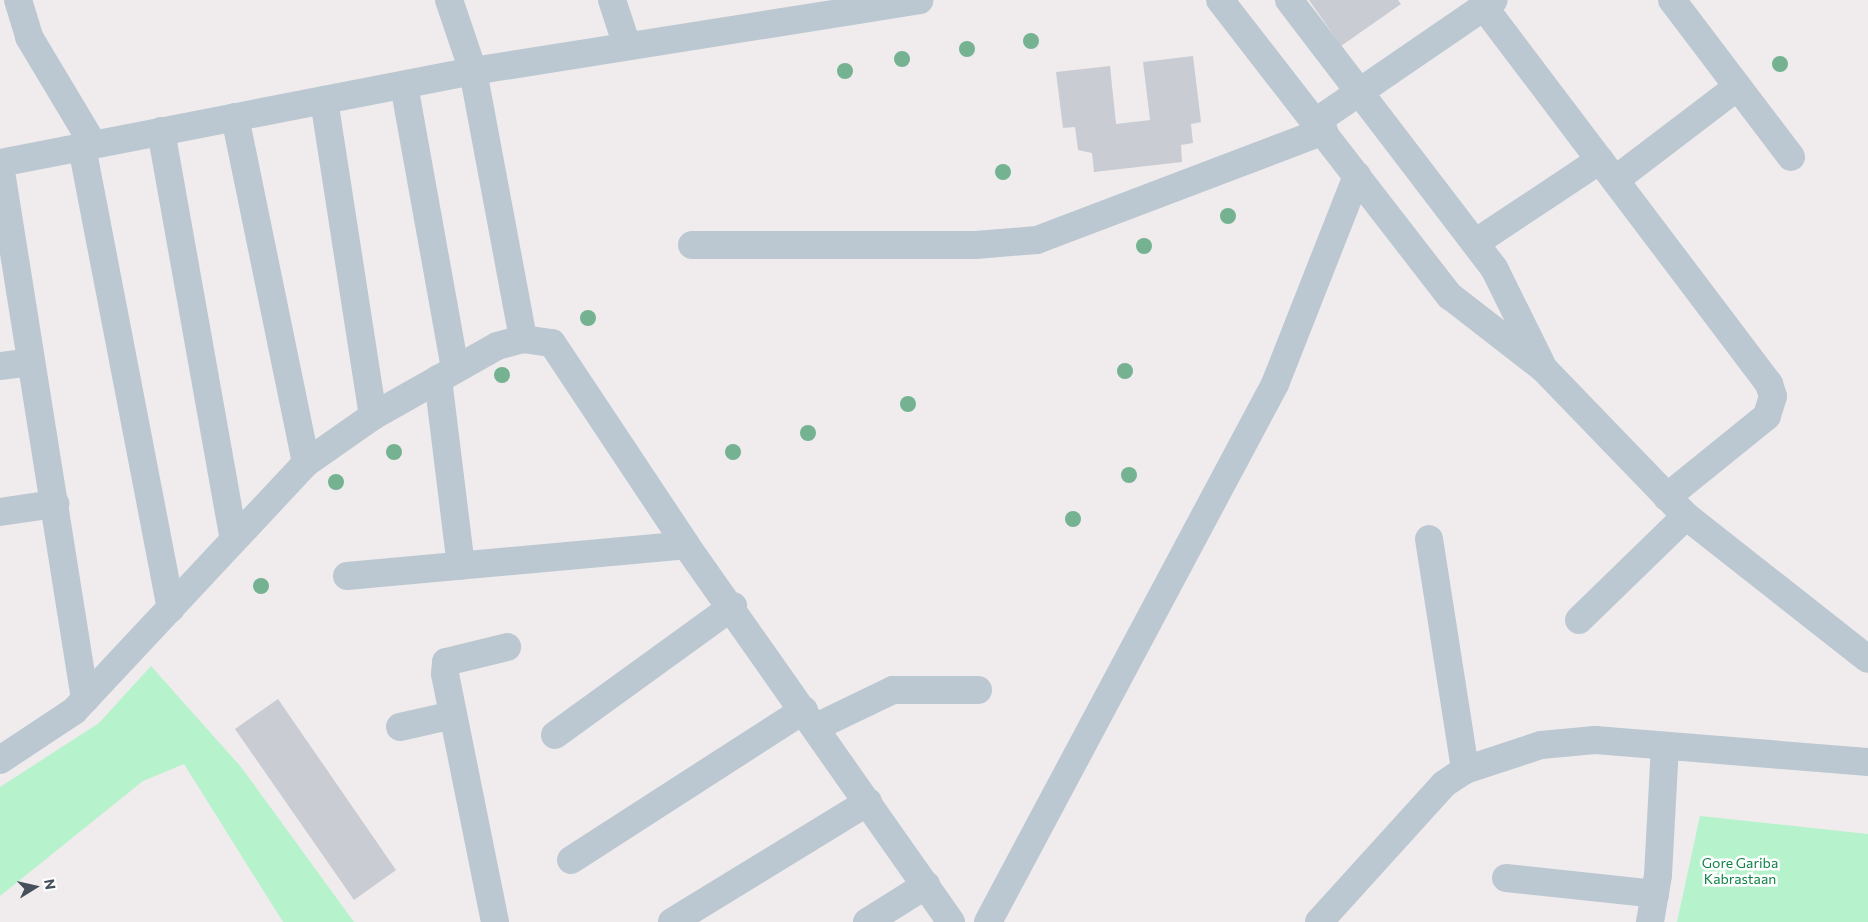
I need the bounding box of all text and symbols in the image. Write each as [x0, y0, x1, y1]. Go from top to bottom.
park label: Gore Gariba Kabrastaan [1702, 855, 1778, 888]
north arrow [10, 862, 60, 912]
text: N [41, 878, 60, 891]

